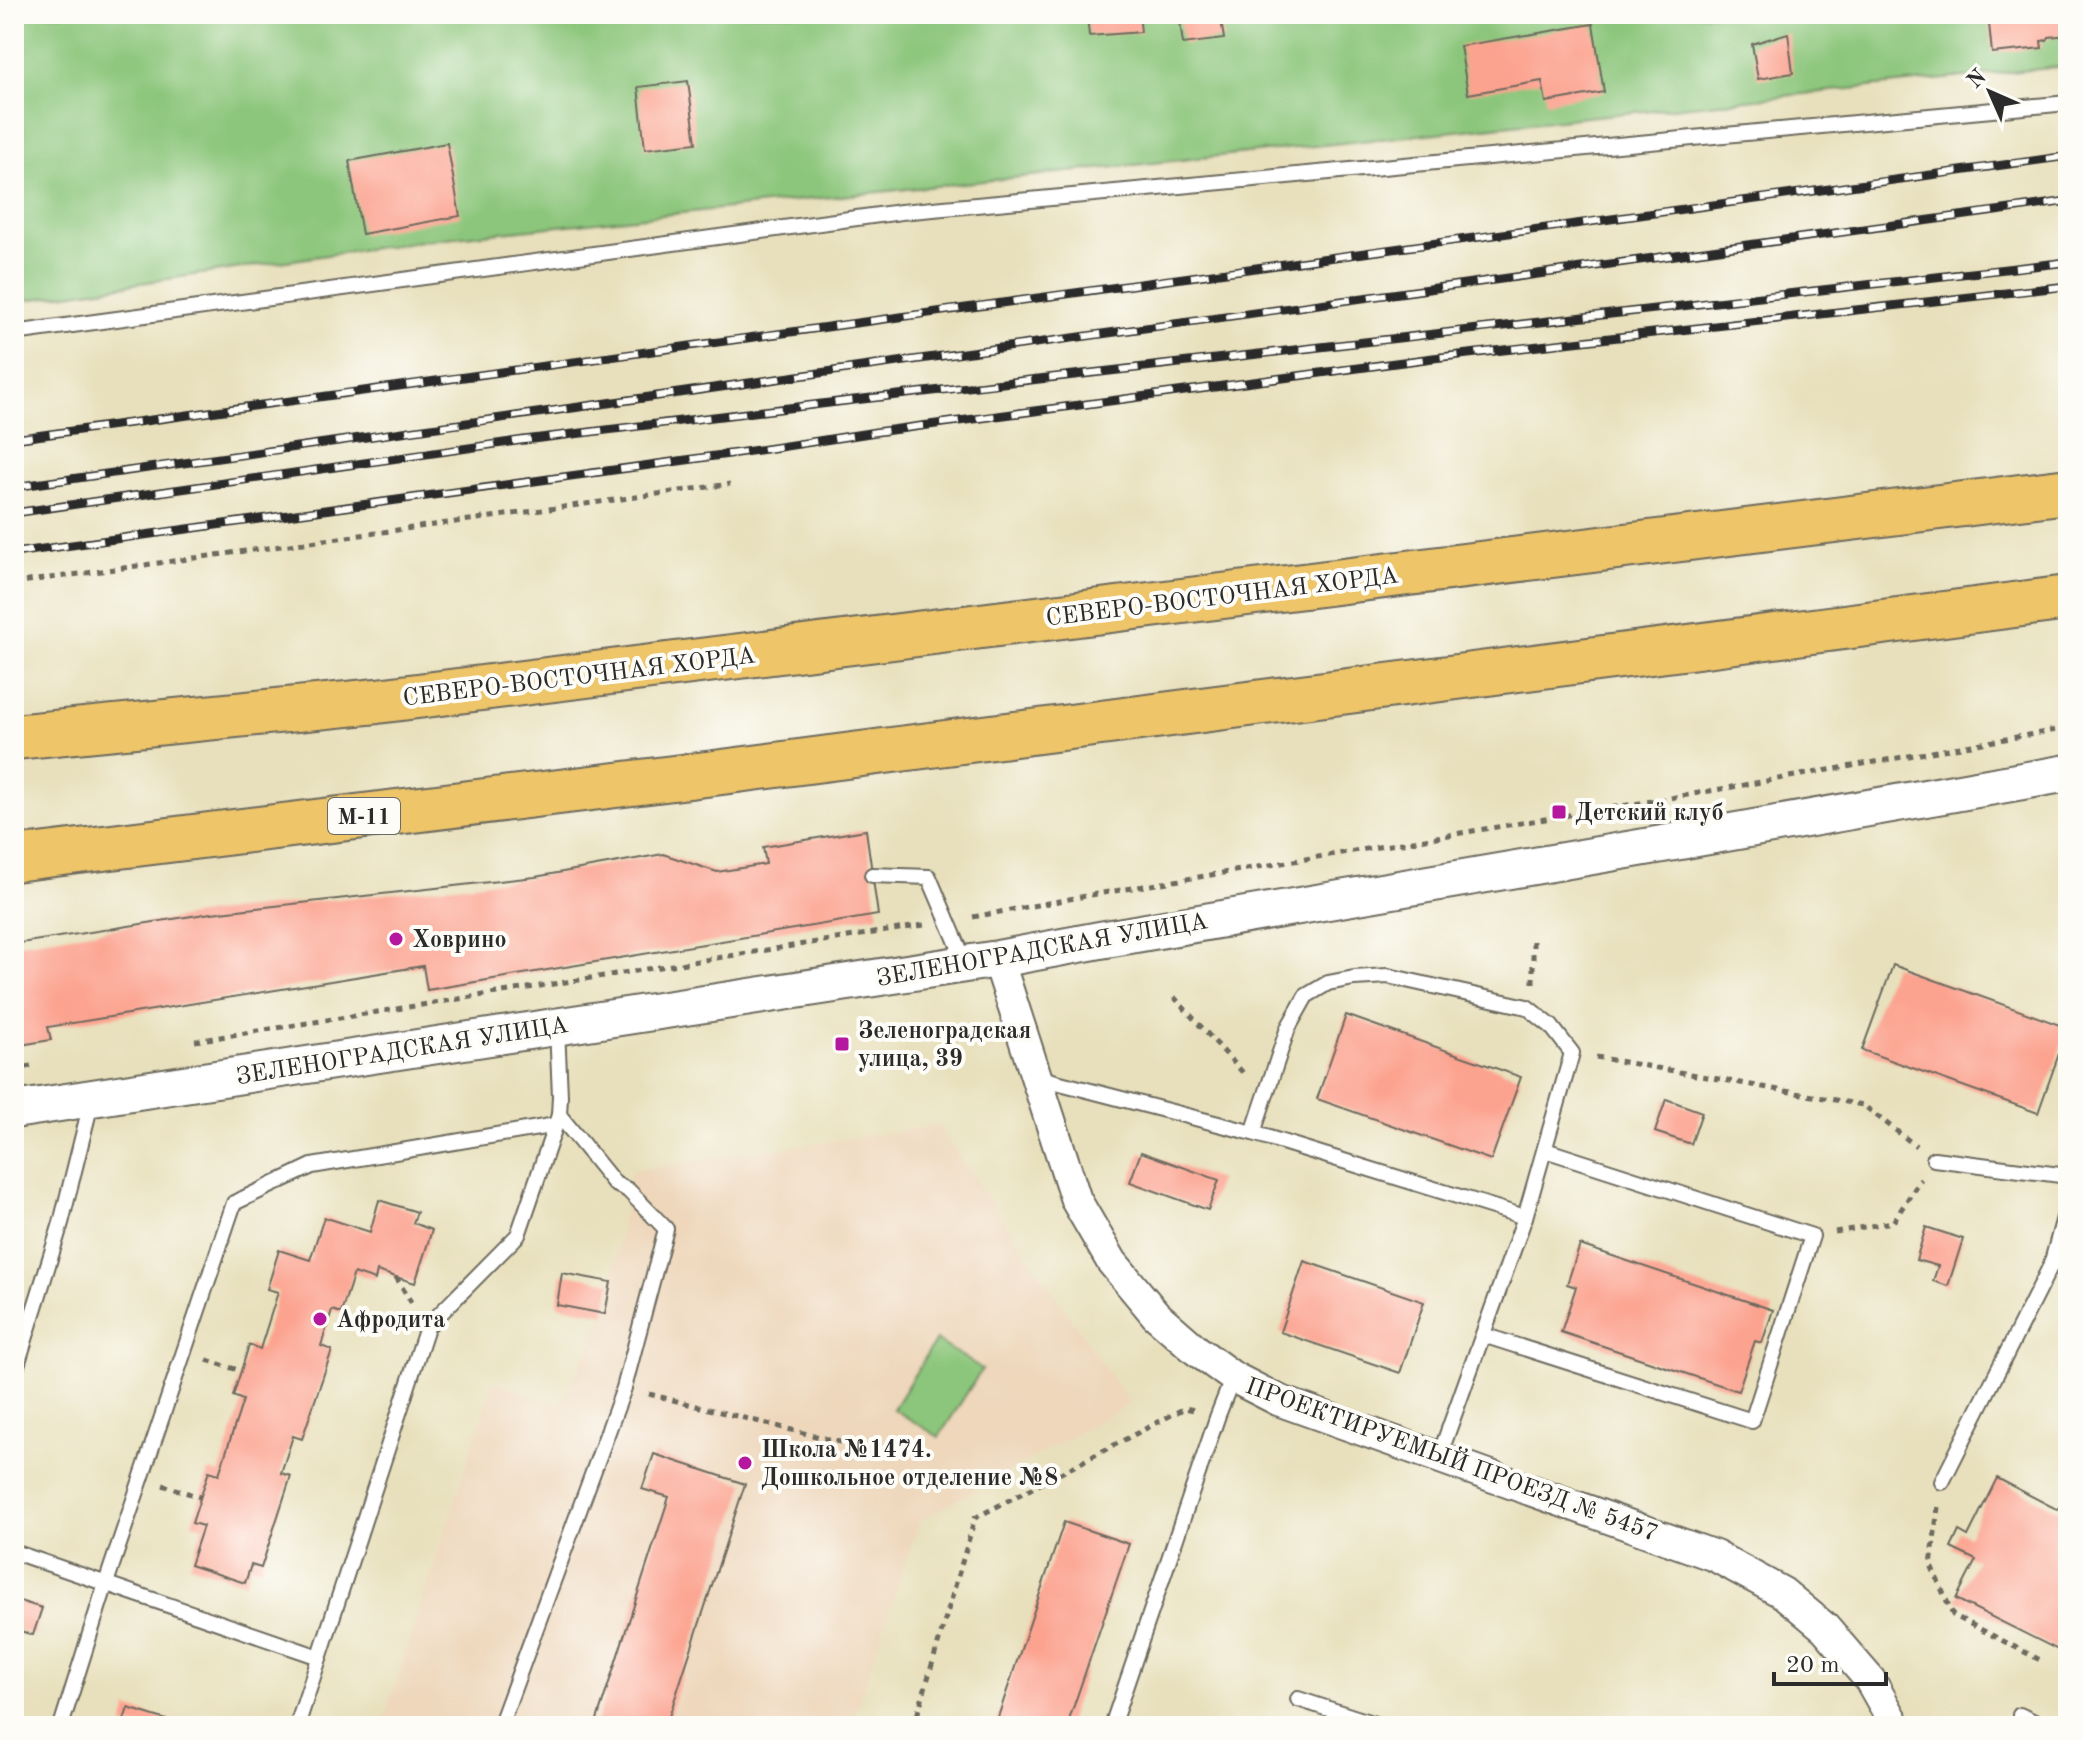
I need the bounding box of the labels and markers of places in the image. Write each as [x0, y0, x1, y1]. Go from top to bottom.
place label: Детский клуб [1575, 802, 1724, 826]
marker: Детский клуб [1550, 803, 1568, 821]
place label: Ховрино [412, 929, 507, 953]
marker: Ховрино [387, 930, 405, 948]
place label: Зеленоградская улица, 39 [858, 1020, 1031, 1072]
marker: Зеленоградская улица, 39 [833, 1035, 851, 1053]
place label: Афродита [336, 1309, 445, 1333]
marker: Афродита [311, 1310, 329, 1328]
place label: Школа №1474. Дошкольное отделение №8 [761, 1439, 1058, 1491]
marker: Школа №1474. Дошкольное отделение №8 [736, 1454, 754, 1472]

